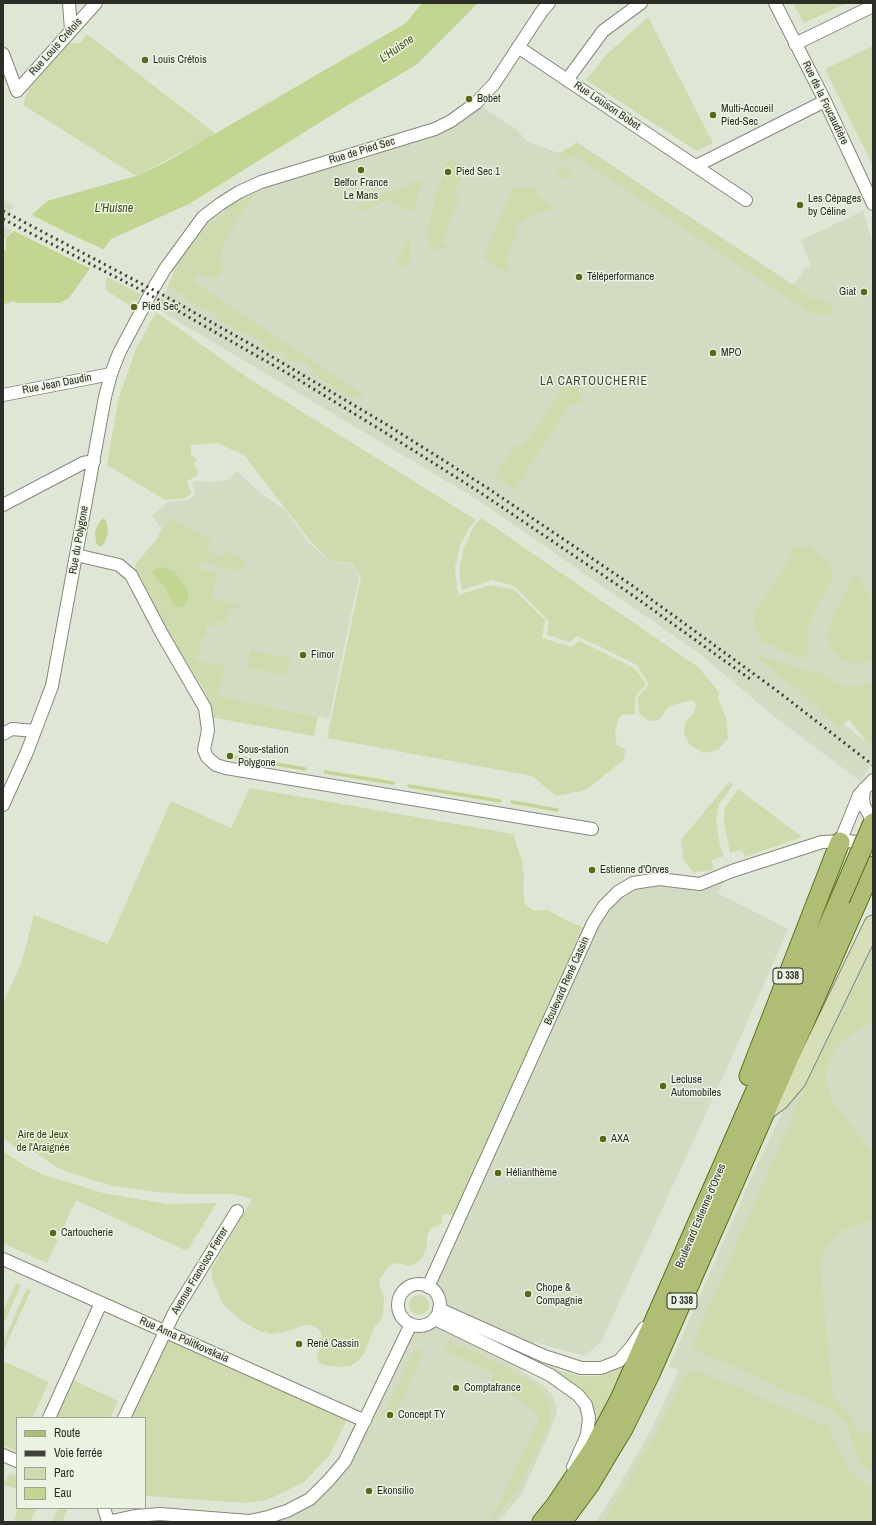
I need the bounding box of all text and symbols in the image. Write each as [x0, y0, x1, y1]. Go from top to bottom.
street label: Rue Louis Crétois [27, 16, 85, 78]
water label: L'Huisne [377, 32, 417, 66]
place label: Louis Crétois [153, 53, 207, 67]
marker: Louis Crétois [140, 55, 150, 65]
street label: Rue de la Foucaudière [799, 59, 851, 147]
street label: Rue Louison Bobet [571, 79, 643, 133]
place label: Bobet [477, 92, 501, 106]
marker: Bobet [464, 94, 474, 104]
place label: Multi-Accueil Pied-Sec [721, 102, 773, 128]
marker: Multi-Accueil Pied-Sec [708, 110, 718, 120]
street label: Rue de Pied Sec [327, 135, 397, 167]
marker: Belfor France Le Mans [356, 165, 366, 175]
place label: Pied Sec 1 [456, 165, 500, 179]
marker: Pied Sec 1 [443, 167, 453, 177]
place label: Belfor France Le Mans [334, 176, 388, 202]
place label: Les Cépages by Céline [808, 192, 861, 218]
marker: Les Cépages by Céline [795, 200, 805, 210]
water label: L'Huisne [95, 202, 133, 216]
place label: Téléperformance [587, 270, 654, 284]
marker: Téléperformance [574, 272, 584, 282]
place label: Giat [839, 285, 856, 299]
marker: Giat [859, 287, 869, 297]
place label: Pied Sec [142, 300, 179, 314]
marker: Pied Sec [129, 302, 139, 312]
place label: MPO [721, 346, 742, 360]
marker: MPO [708, 348, 718, 358]
street label: Rue Jean Daudin [21, 371, 93, 397]
district label: LA CARTOUCHERIE [540, 375, 648, 389]
street label: Rue du Polygone [66, 505, 92, 575]
place label: Fimor [311, 648, 335, 662]
marker: Fimor [298, 650, 308, 660]
place label: Sous-station Polygone [238, 743, 289, 769]
marker: Sous-station Polygone [225, 751, 235, 761]
place label: Estienne d'Orves [600, 863, 669, 877]
marker: Estienne d'Orves [587, 865, 597, 875]
street label: Boulevard René Cassin [542, 935, 592, 1027]
road number: D 338 [773, 968, 803, 984]
place label: Lecluse Automobiles [671, 1073, 721, 1099]
marker: Lecluse Automobiles [658, 1081, 668, 1091]
park label: Aire de Jeux de l'Araignée [17, 1128, 69, 1154]
place label: AXA [611, 1132, 629, 1146]
marker: AXA [598, 1134, 608, 1144]
street label: Boulevard Estienne d'Orves [673, 1162, 729, 1270]
place label: Hélianthème [506, 1166, 557, 1180]
marker: Hélianthème [493, 1168, 503, 1178]
street label: Avenue Francisco Ferrer [169, 1225, 231, 1317]
place label: Cartoucherie [61, 1226, 113, 1240]
marker: Cartoucherie [48, 1228, 58, 1238]
place label: Chope & Compagnie [536, 1281, 583, 1307]
marker: Chope & Compagnie [523, 1289, 533, 1299]
road number: D 338 [667, 1293, 697, 1309]
street label: Rue Anna Politkovskaia [137, 1314, 231, 1366]
place label: René Cassin [307, 1337, 359, 1351]
marker: René Cassin [294, 1339, 304, 1349]
place label: Comptafrance [464, 1381, 521, 1395]
marker: Comptafrance [451, 1383, 461, 1393]
place label: Concept TY [398, 1408, 446, 1422]
marker: Concept TY [385, 1410, 395, 1420]
legend [16, 1417, 146, 1509]
text: Route [54, 1425, 80, 1441]
text: Voie ferrée [54, 1445, 102, 1461]
text: Parc [54, 1465, 74, 1481]
place label: Ekonsilio [377, 1484, 414, 1498]
text: Eau [54, 1485, 72, 1501]
marker: Ekonsilio [364, 1486, 374, 1496]

